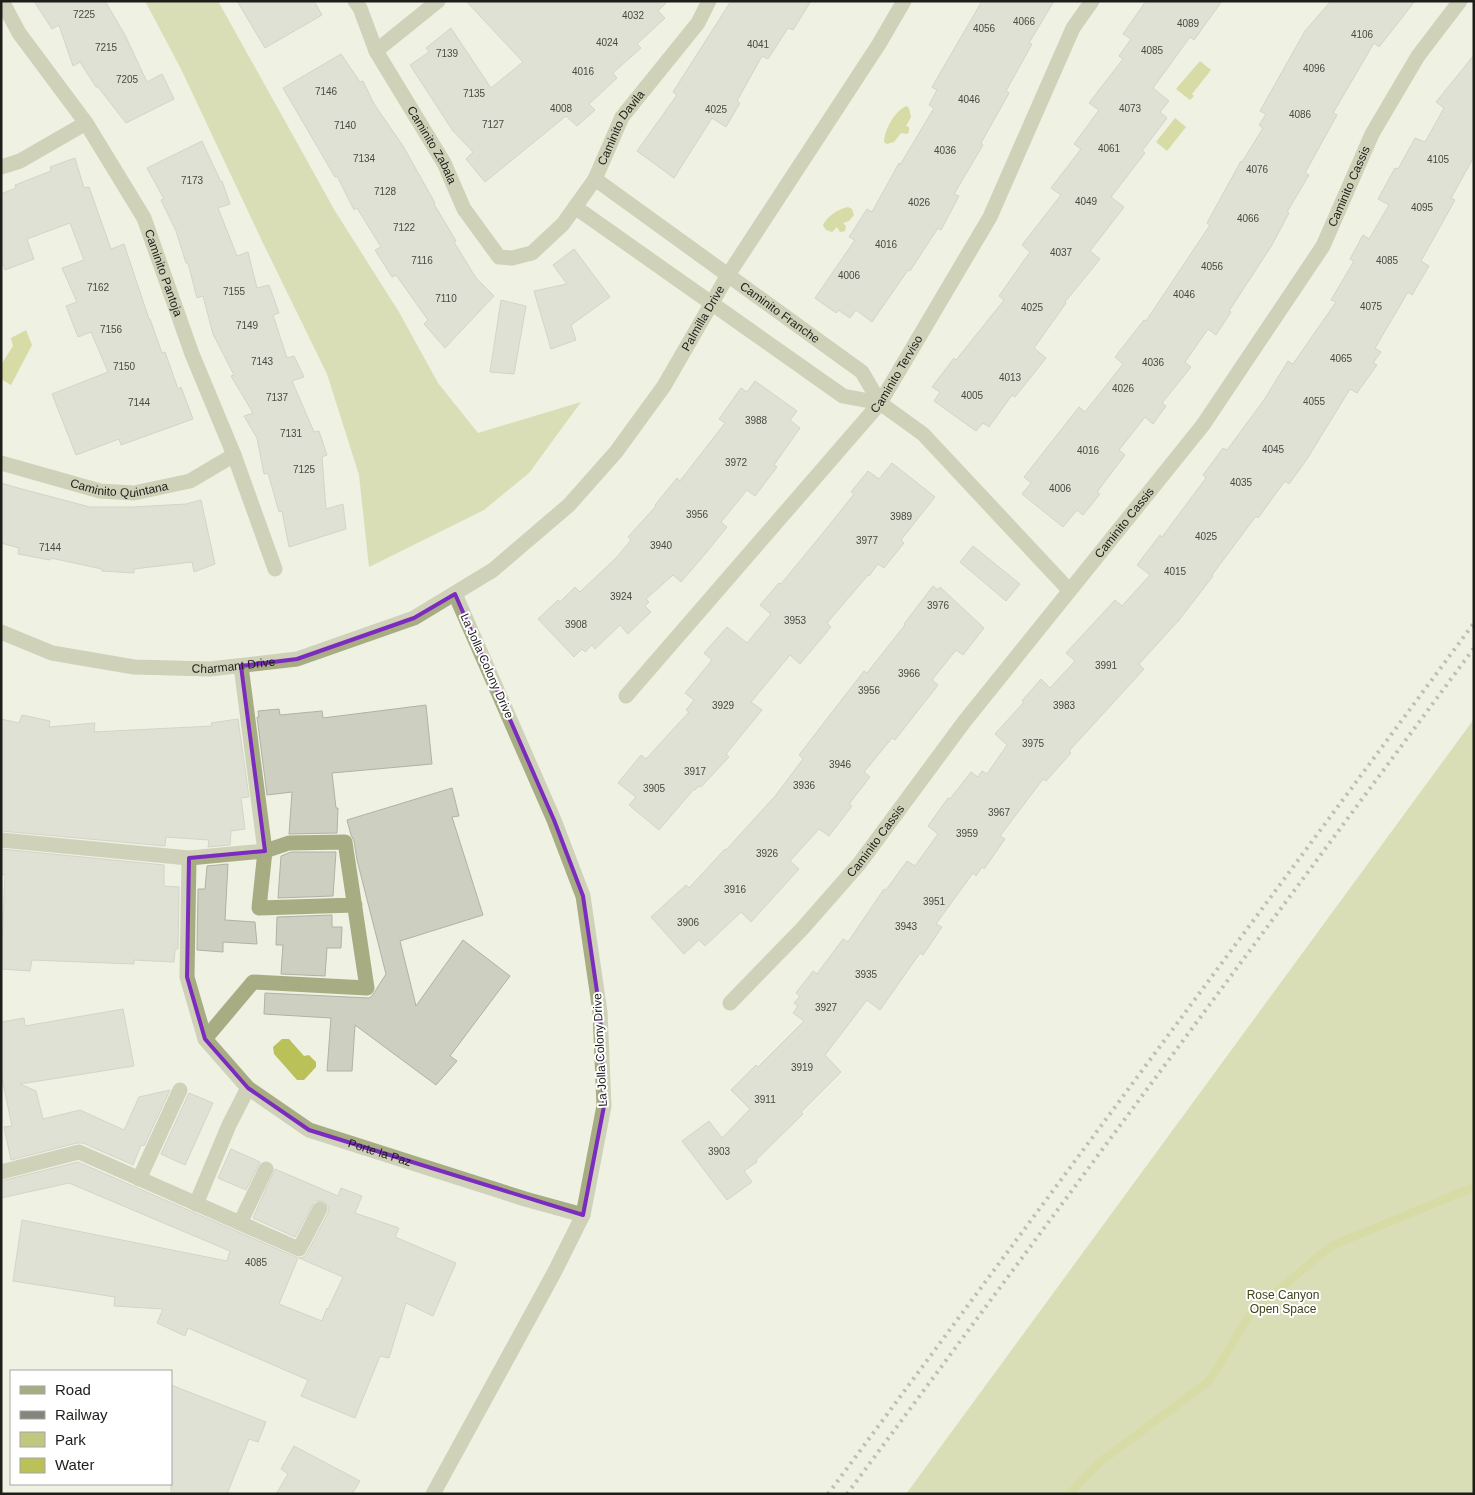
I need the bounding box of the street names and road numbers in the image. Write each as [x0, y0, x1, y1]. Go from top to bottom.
street label: Caminito Davila [595, 87, 648, 168]
street label: Caminito Zabala [404, 104, 459, 186]
street label: Caminito Cassis [1325, 144, 1373, 229]
street label: Caminito Pantoja [142, 227, 185, 319]
street label: Caminito Franche [737, 279, 823, 346]
street label: Palmilla Drive [679, 283, 728, 354]
street label: Caminito Terviso [867, 332, 926, 416]
street label: Caminito Quintana [69, 476, 170, 500]
street label: Caminito Cassis [1092, 485, 1157, 561]
street label: La Jolla Colony Drive [458, 611, 517, 721]
street label: Charmant Drive [191, 655, 276, 676]
street label: Caminito Cassis [844, 802, 907, 880]
street label: La Jolla Colony Drive [590, 993, 610, 1107]
street label: Porte la Paz [346, 1136, 413, 1169]

